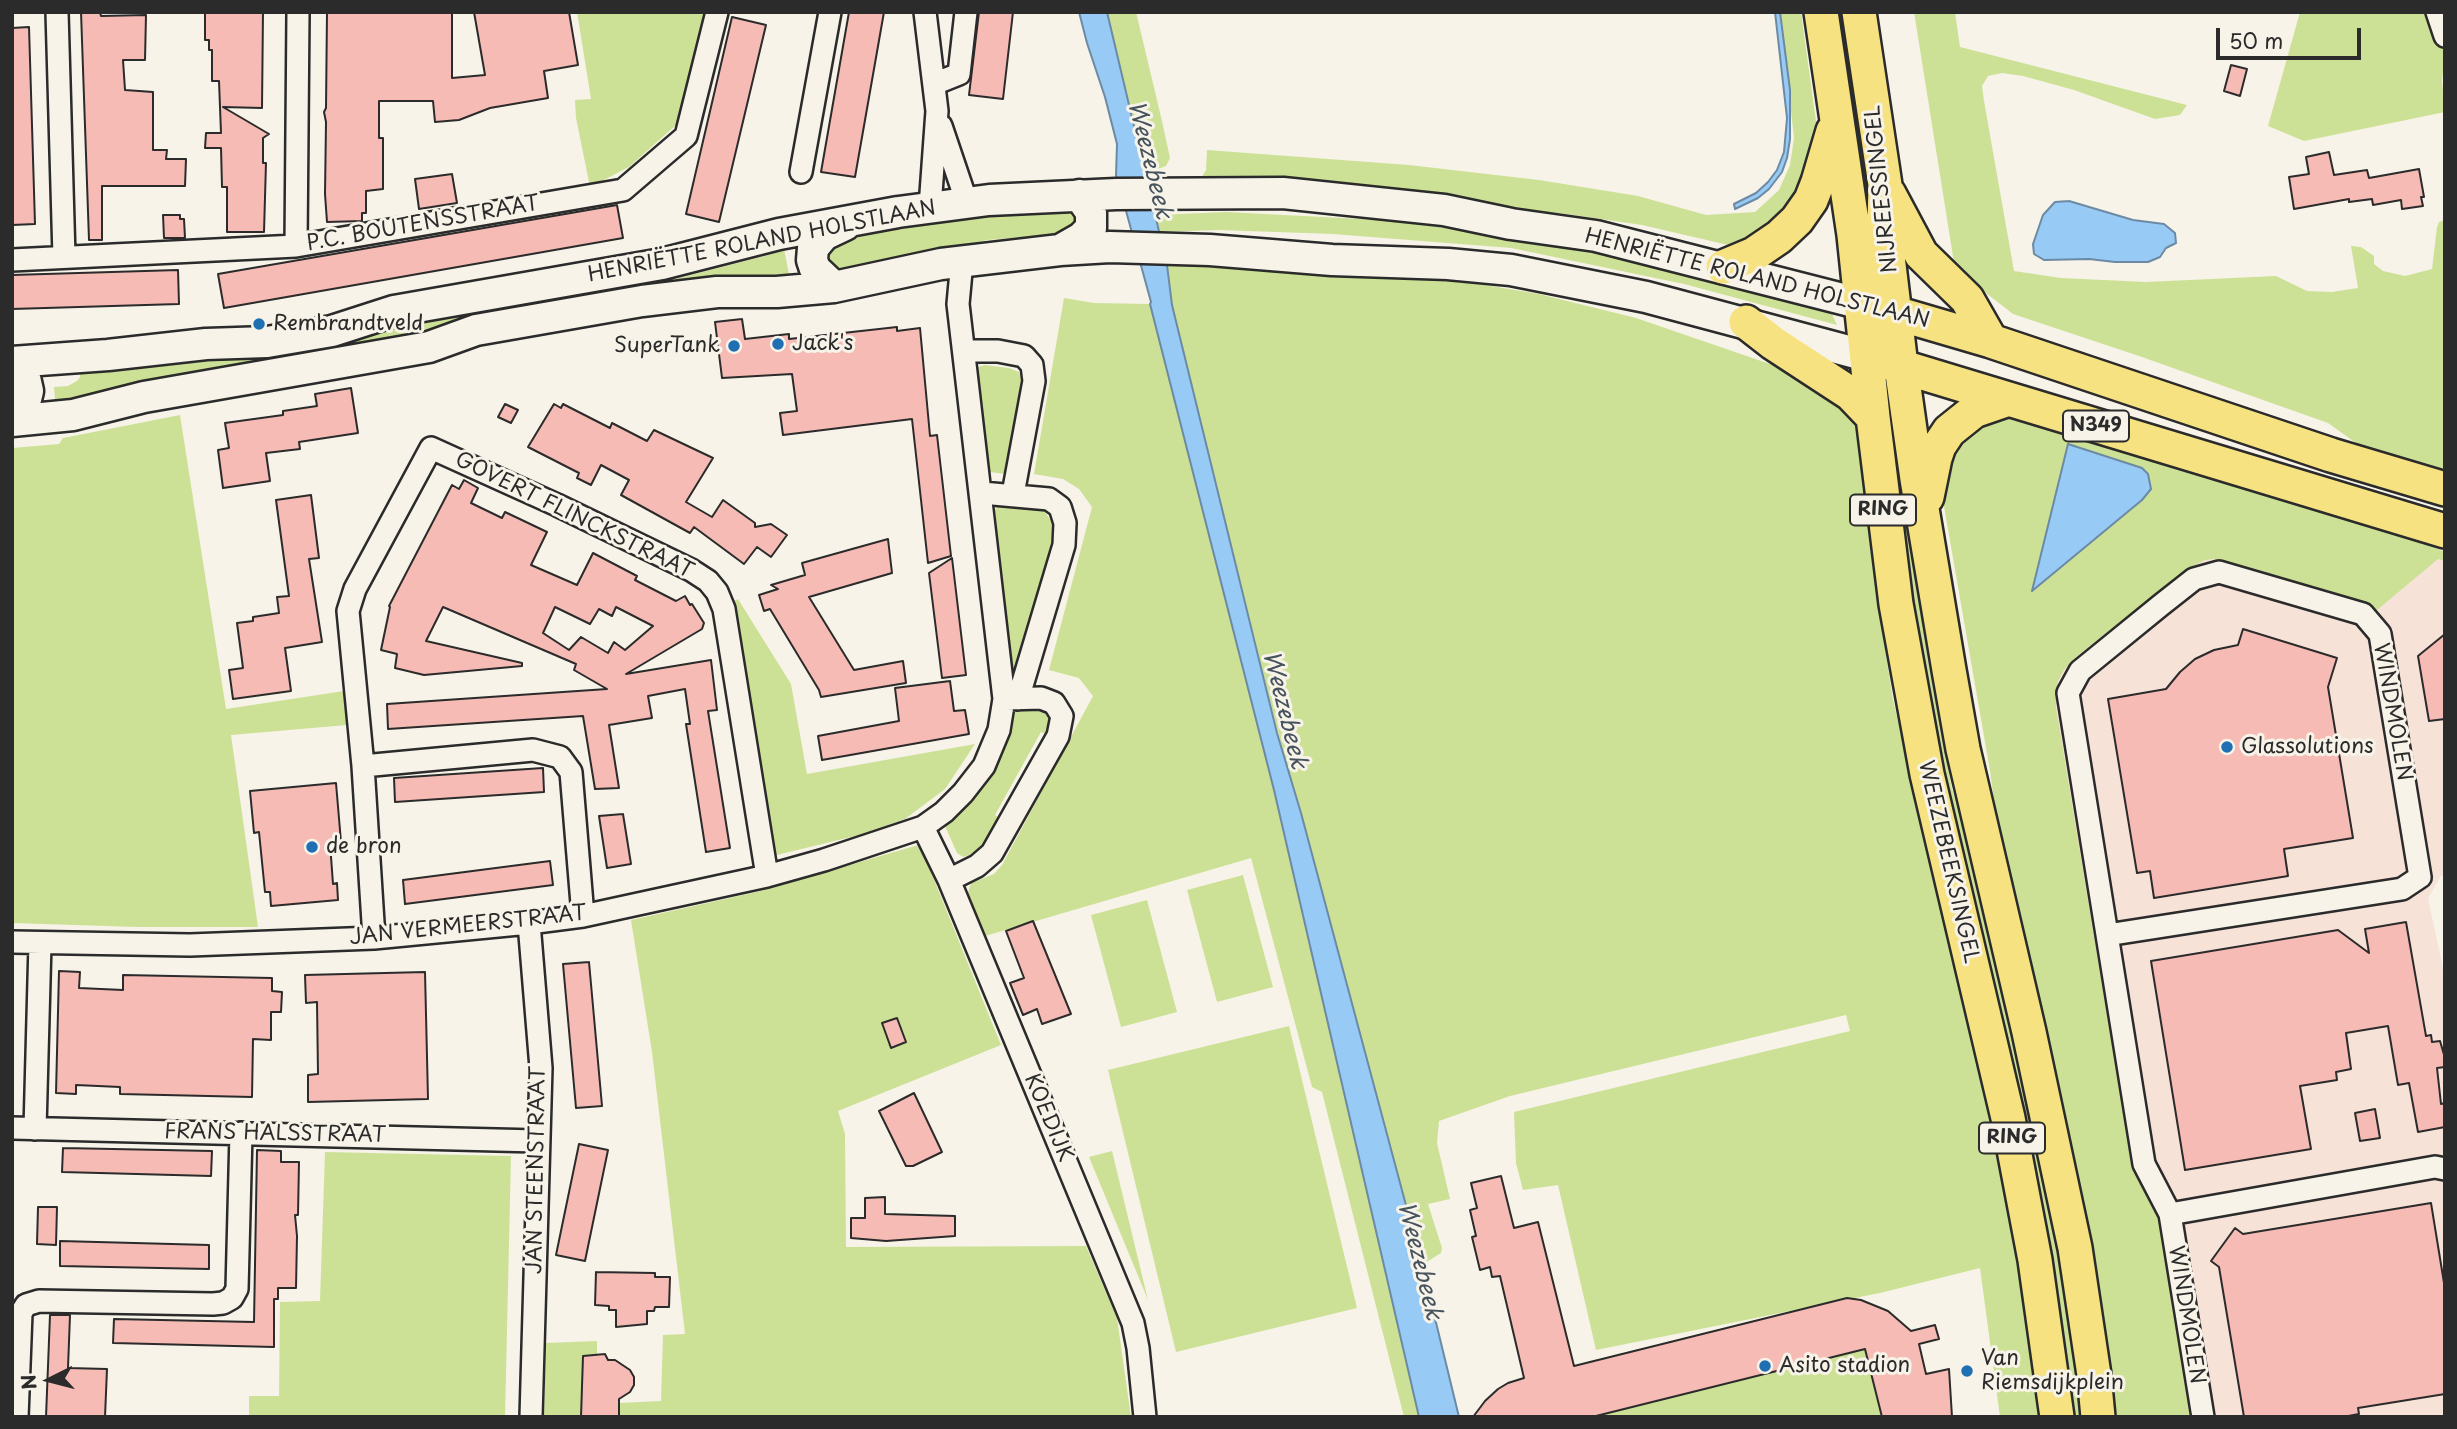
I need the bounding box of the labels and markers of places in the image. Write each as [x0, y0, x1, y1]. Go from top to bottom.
place label: Rembrandtveld [273, 311, 423, 337]
marker: Rembrandtveld [251, 316, 267, 332]
place label: Jack's [792, 331, 853, 357]
place label: SuperTank [614, 333, 720, 359]
marker: Jack's [770, 336, 786, 352]
marker: SuperTank [726, 338, 742, 354]
place label: Glassolutions [2241, 734, 2374, 760]
marker: Glassolutions [2219, 739, 2235, 755]
place label: de bron [326, 834, 402, 860]
marker: de bron [304, 839, 320, 855]
place label: Van Riemsdijkplein [1981, 1346, 2124, 1396]
place label: Asito stadion [1779, 1353, 1910, 1379]
marker: Asito stadion [1757, 1358, 1773, 1374]
marker: Van Riemsdijkplein [1959, 1363, 1975, 1379]

